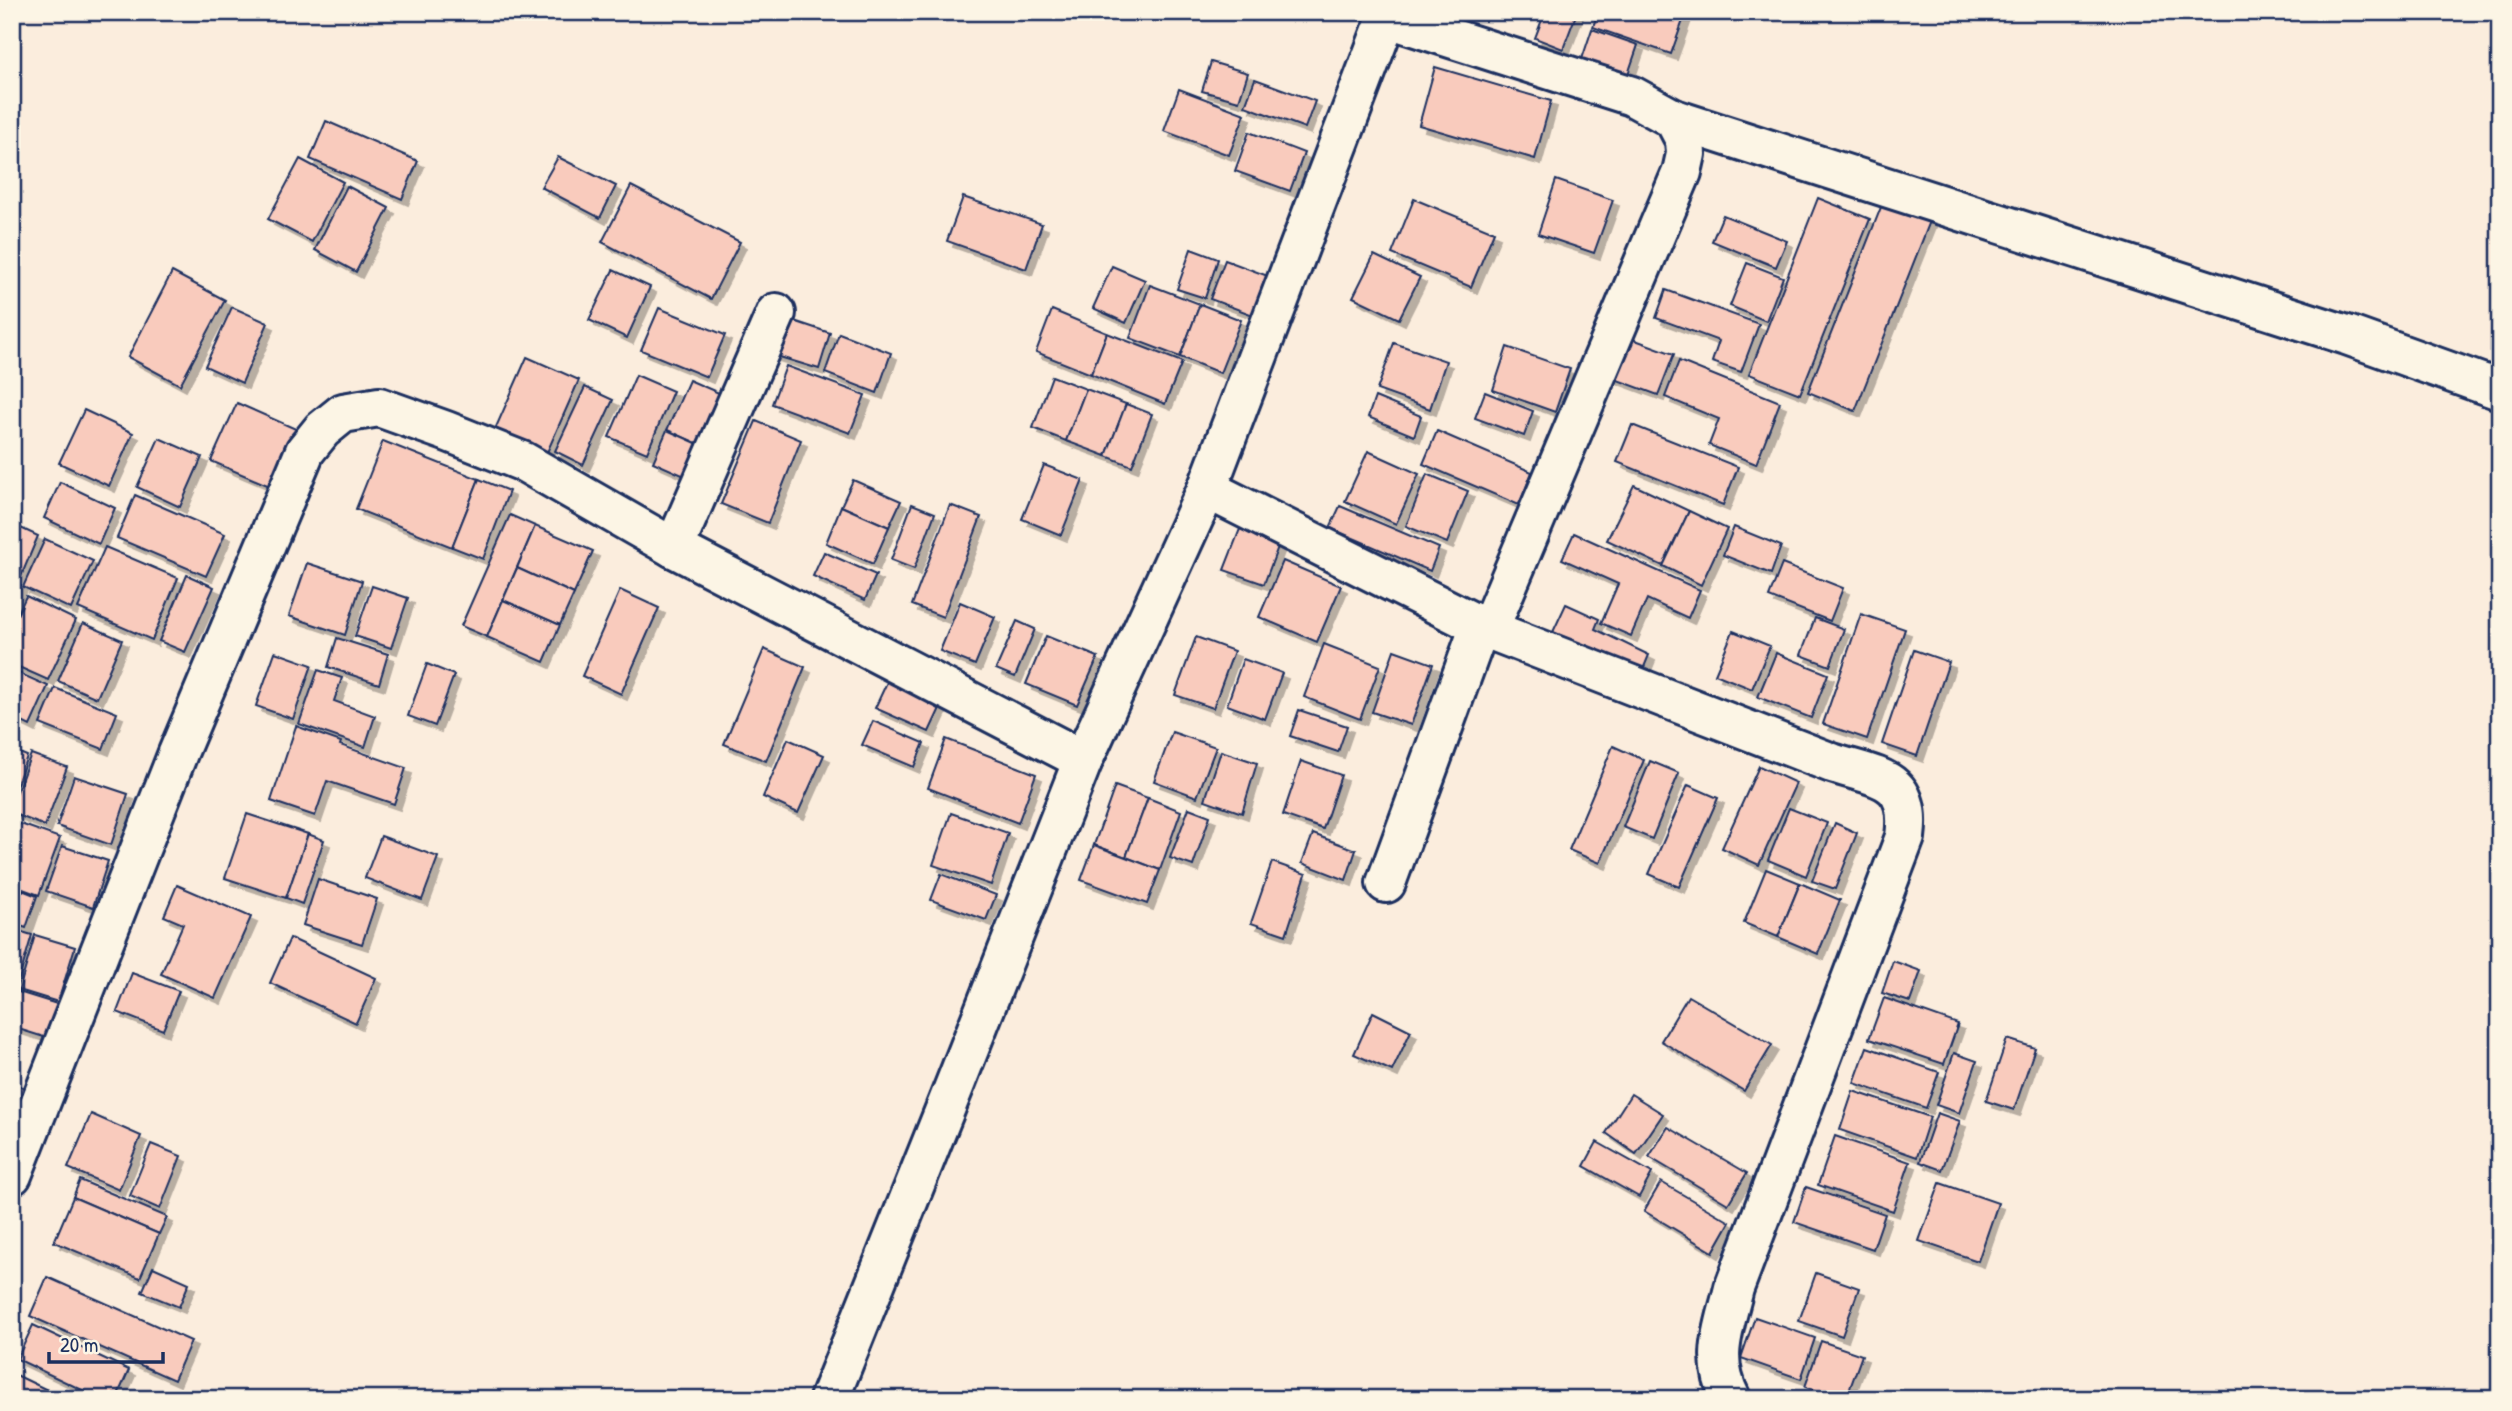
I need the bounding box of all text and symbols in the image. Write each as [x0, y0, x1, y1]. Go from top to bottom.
scale bar [49, 1320, 163, 1364]
text: 20 m [60, 1330, 98, 1359]

